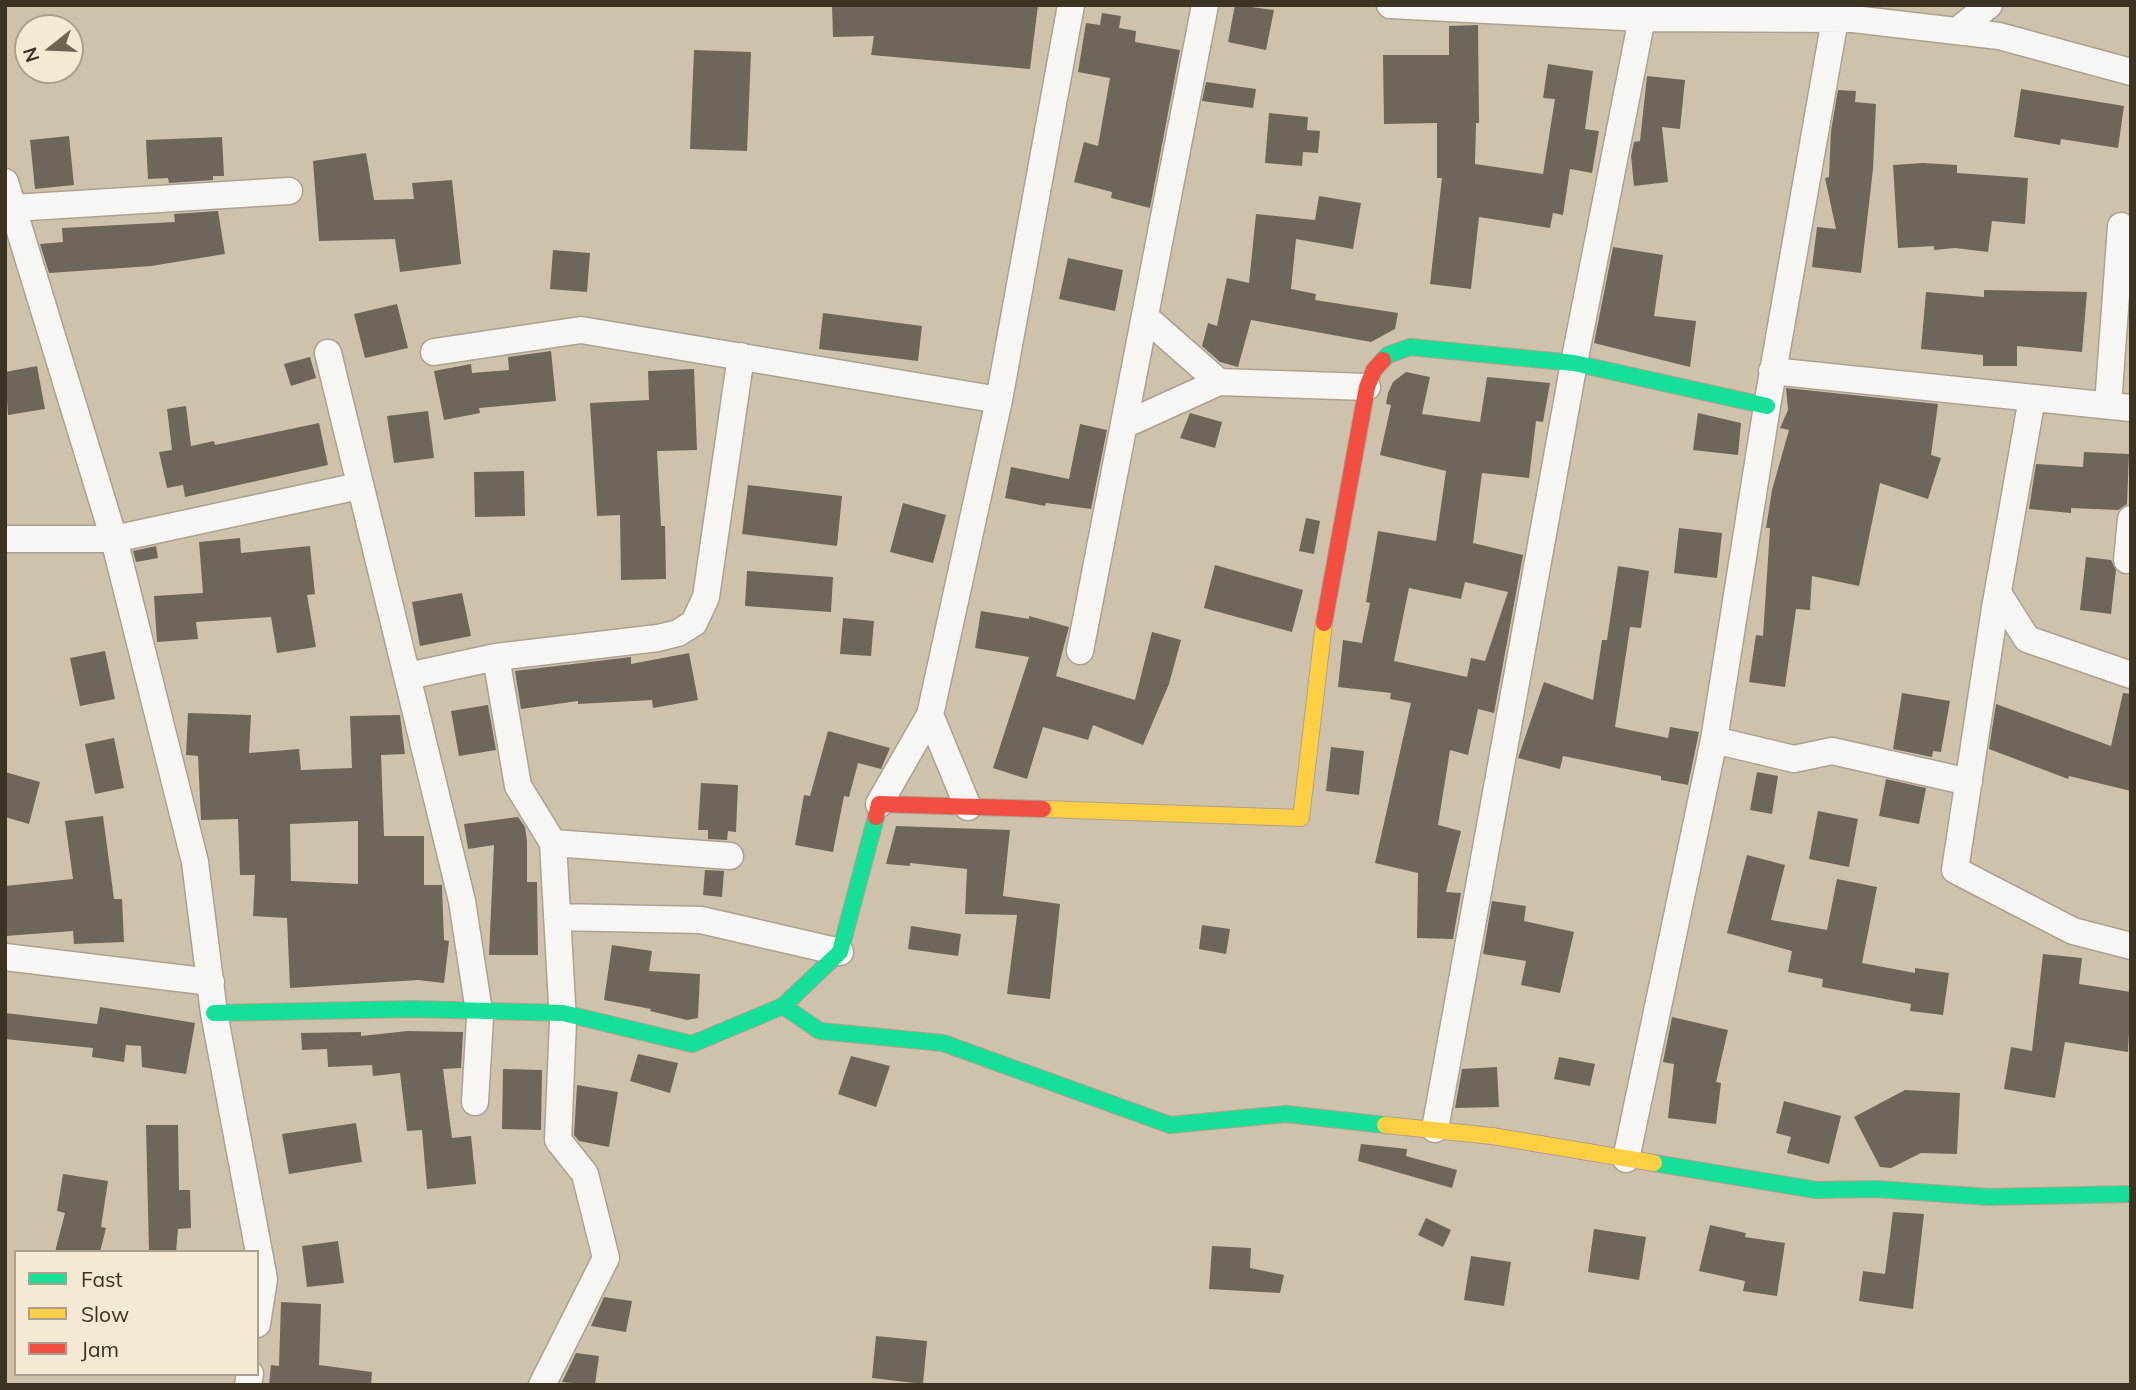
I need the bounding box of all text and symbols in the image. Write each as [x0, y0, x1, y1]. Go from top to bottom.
north arrow [14, 14, 84, 84]
text: N [17, 44, 45, 65]
legend [14, 1250, 259, 1376]
text: Fast [81, 1266, 123, 1292]
text: Slow [81, 1301, 129, 1327]
text: Jam [81, 1336, 119, 1362]

